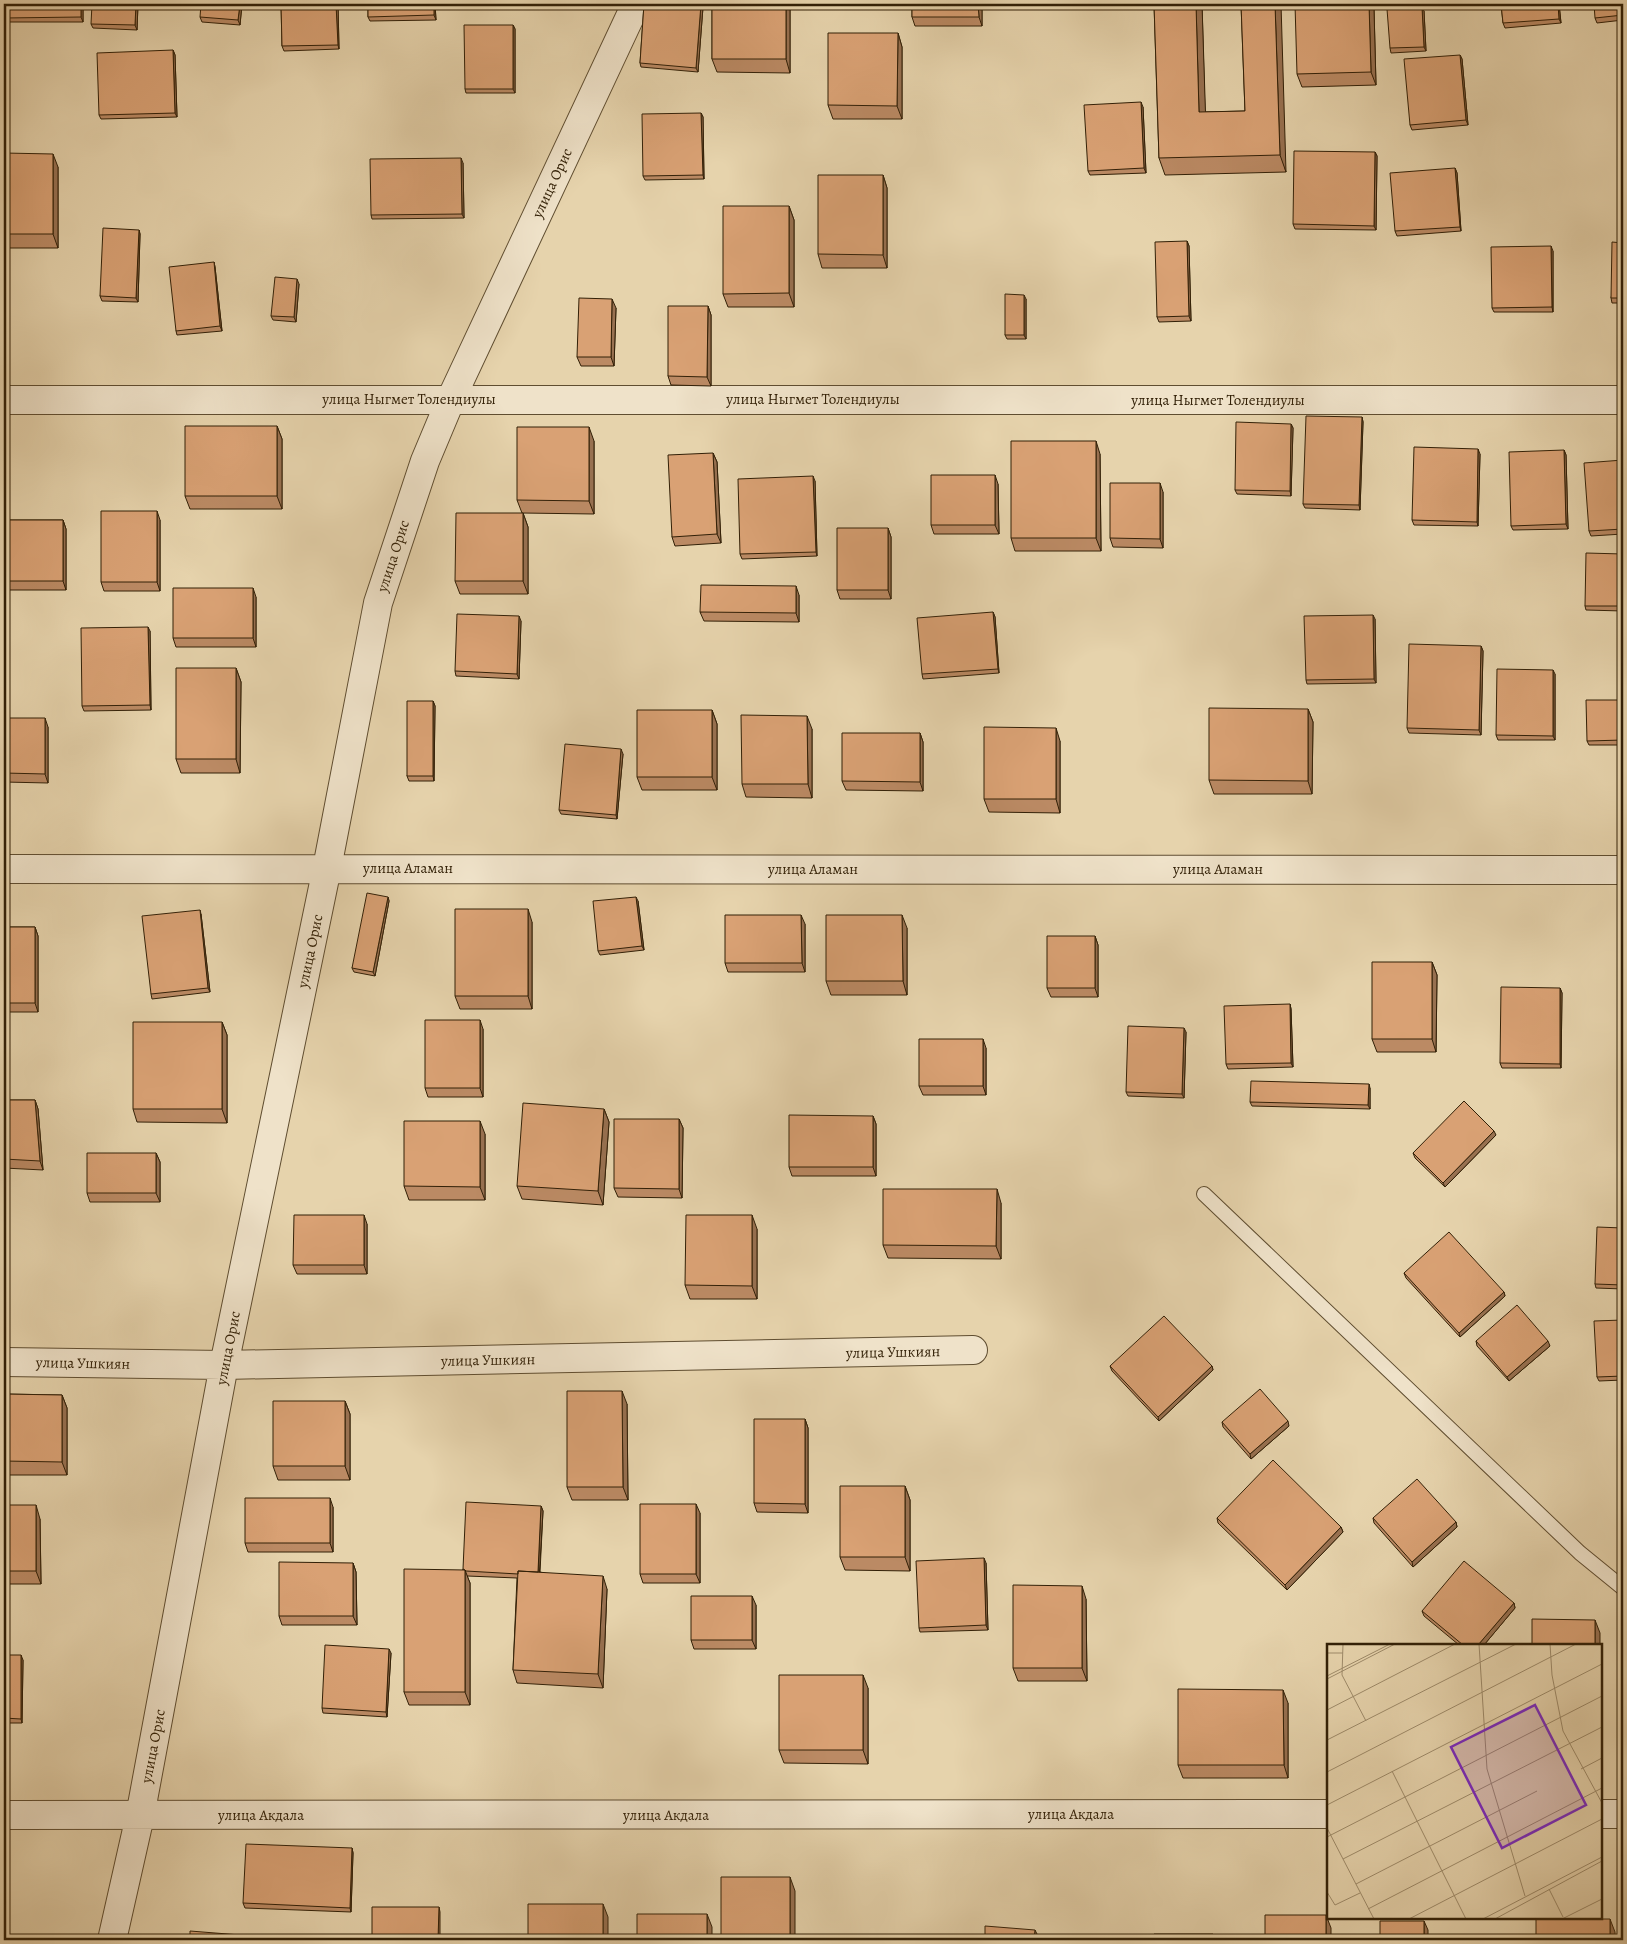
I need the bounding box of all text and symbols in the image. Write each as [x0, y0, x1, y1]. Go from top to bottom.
street label: улица Орис [527, 145, 577, 222]
street label: улица Ныгмет Толендиулы [321, 389, 496, 409]
street label: улица Ныгмет Толендиулы [725, 389, 900, 409]
street label: улица Ныгмет Толендиулы [1130, 390, 1305, 410]
street label: улица Орис [372, 517, 414, 596]
street label: улица Аламан [362, 858, 453, 878]
street label: улица Аламан [767, 859, 858, 879]
street label: улица Аламан [1172, 859, 1263, 879]
street label: улица Орис [292, 912, 328, 991]
street label: улица Орис [211, 1309, 245, 1388]
street label: улица Ушкиян [845, 1341, 941, 1363]
street label: улица Ушкиян [440, 1349, 536, 1371]
street label: улица Ушкиян [35, 1352, 131, 1374]
inset map [1327, 1644, 1602, 1919]
street label: улица Орис [136, 1707, 170, 1786]
street label: улица Акдала [1027, 1804, 1114, 1824]
street label: улица Акдала [217, 1805, 304, 1825]
street label: улица Акдала [622, 1805, 709, 1825]

